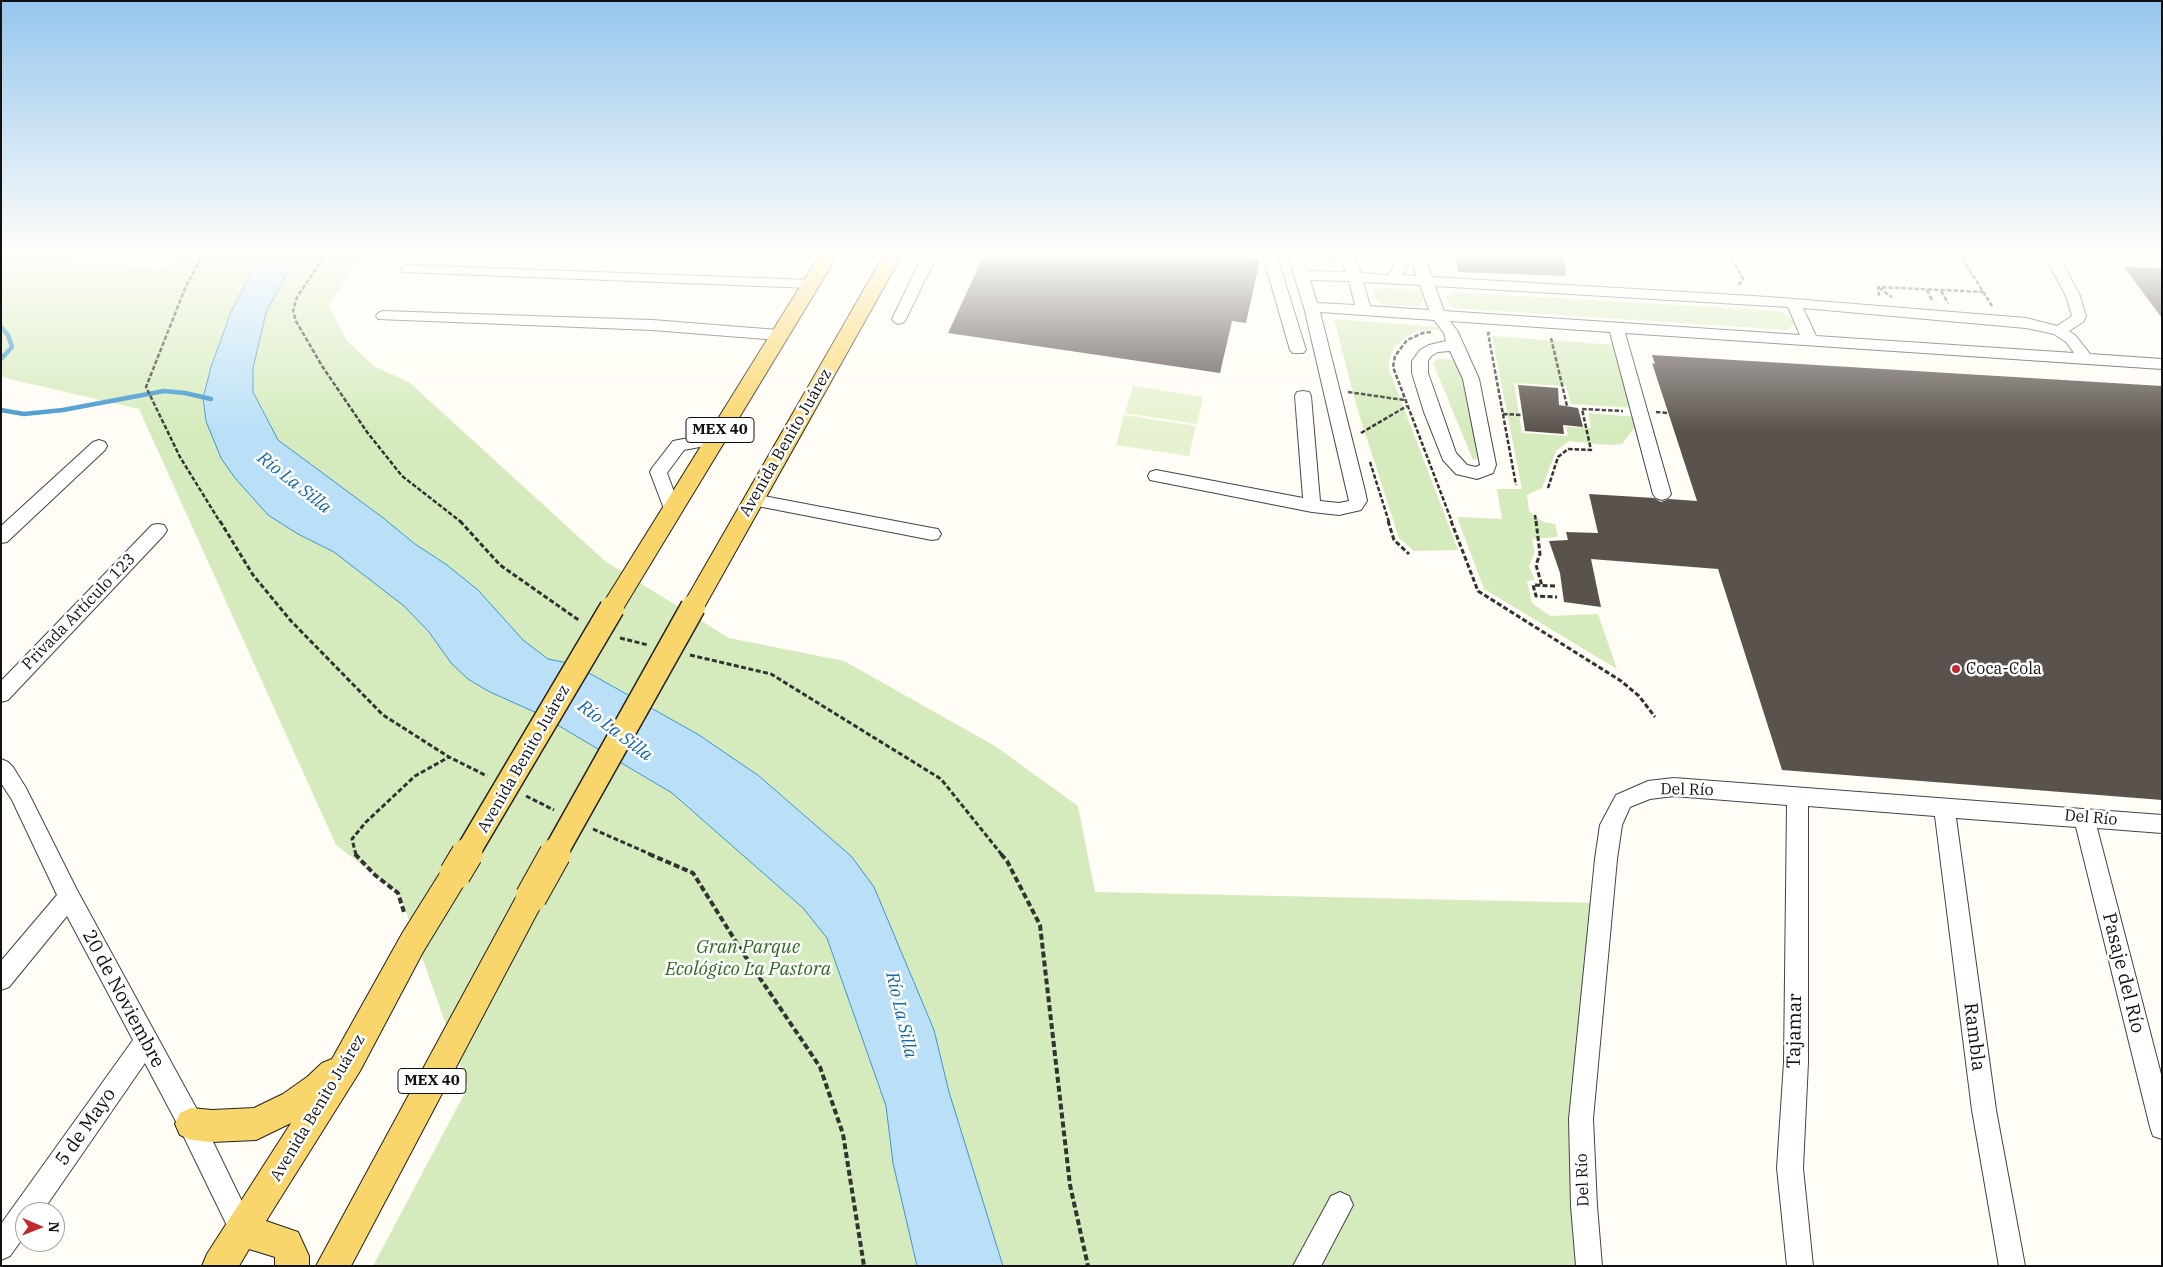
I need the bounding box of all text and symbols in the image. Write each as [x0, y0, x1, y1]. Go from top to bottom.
street label: Avenida Benito Juárez [736, 366, 836, 520]
road number: MEX 40 [686, 418, 754, 442]
water label: Río La Silla [253, 447, 335, 519]
street label: Privada Artículo 123 [18, 550, 140, 674]
place label: Coca-Cola [1966, 659, 2042, 679]
marker: Coca-Cola [1950, 663, 1962, 675]
street label: Avenida Benito Juárez [474, 682, 574, 836]
water label: Río La Silla [573, 696, 657, 766]
street label: Del Río [1660, 780, 1714, 800]
street label: Del Río [2064, 806, 2118, 830]
street label: Pasaje del Río [2097, 910, 2149, 1036]
street label: 20 de Noviembre [77, 926, 169, 1072]
park label: Gran Parque Ecológico La Pastora [665, 937, 831, 981]
water label: Río La Silla [881, 970, 921, 1060]
street label: Tajamar [1783, 993, 1807, 1069]
street label: Rambla [1958, 1002, 1990, 1072]
street label: Avenida Benito Juárez [267, 1031, 369, 1185]
road number: MEX 40 [398, 1068, 466, 1094]
street label: 5 de Mayo [51, 1084, 121, 1170]
street label: Del Río [1572, 1153, 1594, 1207]
north arrow [15, 1202, 65, 1252]
text: N [45, 1222, 63, 1233]

